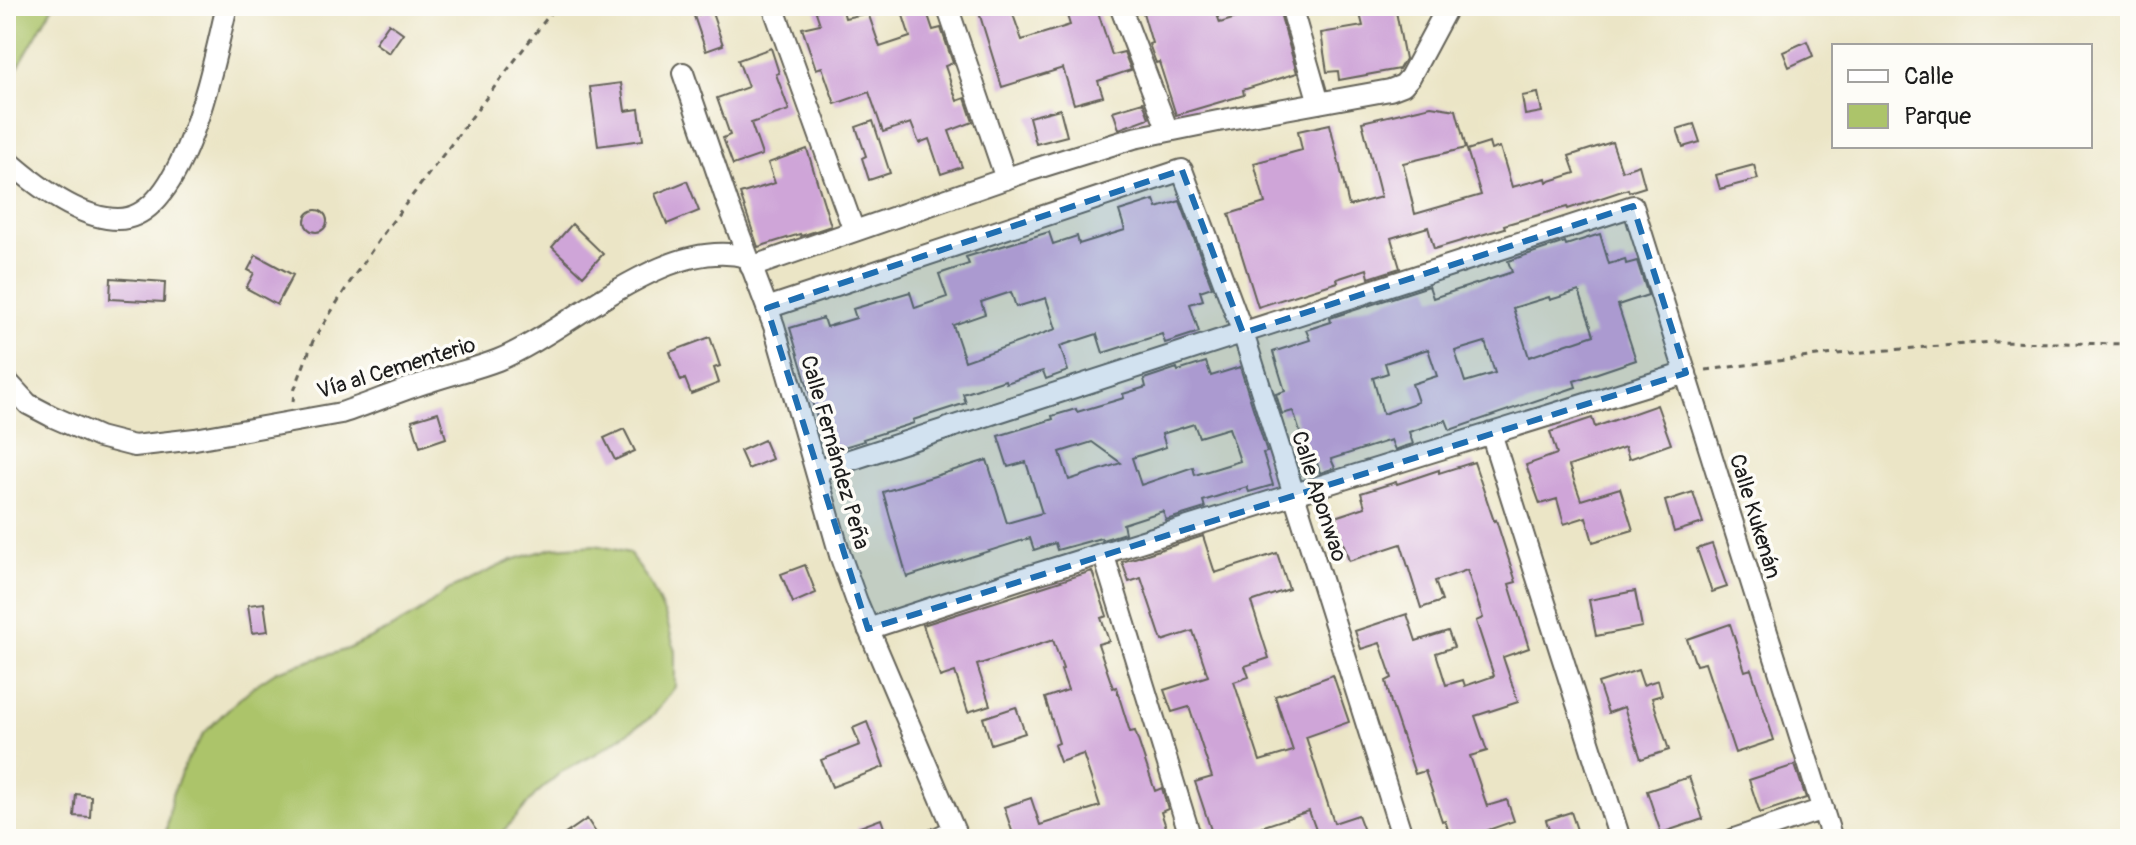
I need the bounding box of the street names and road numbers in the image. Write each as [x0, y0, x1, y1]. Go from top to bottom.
street label: Vía al Cementerio [314, 331, 479, 405]
street label: Calle Fernández Peña [794, 352, 876, 552]
street label: Calle Aponwao [1285, 428, 1353, 565]
street label: Calle Kukenán [1723, 451, 1787, 582]

